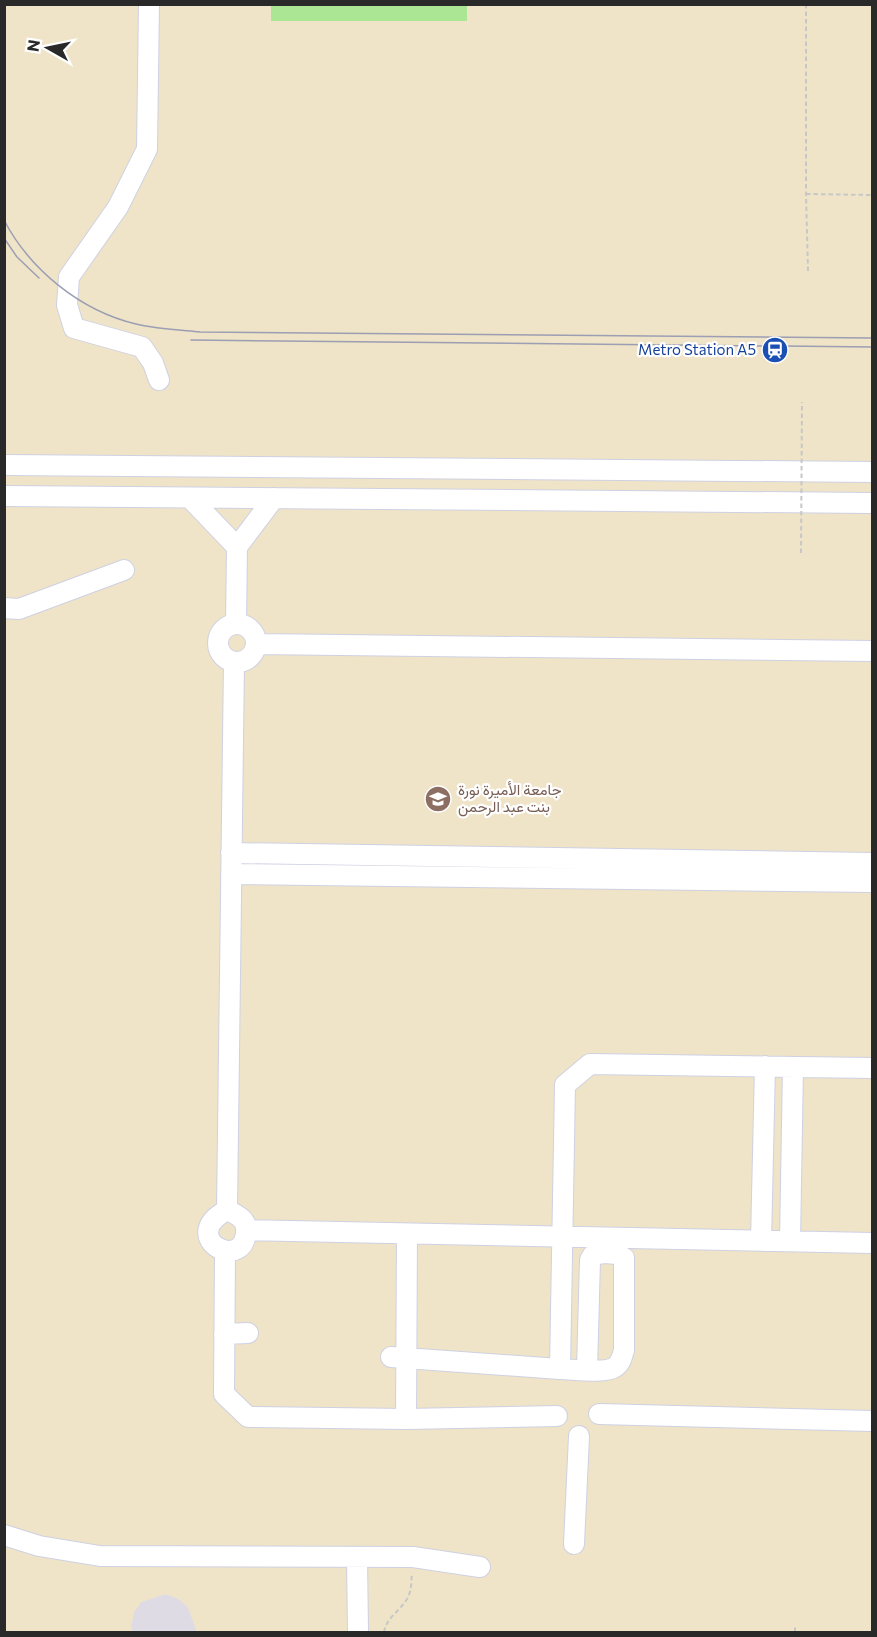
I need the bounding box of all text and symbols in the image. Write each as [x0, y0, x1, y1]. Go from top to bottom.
north arrow [18, 18, 78, 78]
text: N [22, 38, 43, 53]
station icon: Metro Station A5 [760, 335, 790, 365]
place label: Metro Station A5 [638, 340, 756, 358]
place label: جامعة الأميرة نورة بنت عبد الرحمن [458, 780, 562, 817]
school or university icon: جامعة الأميرة نورة بنت عبد الرحمن [423, 784, 453, 814]

